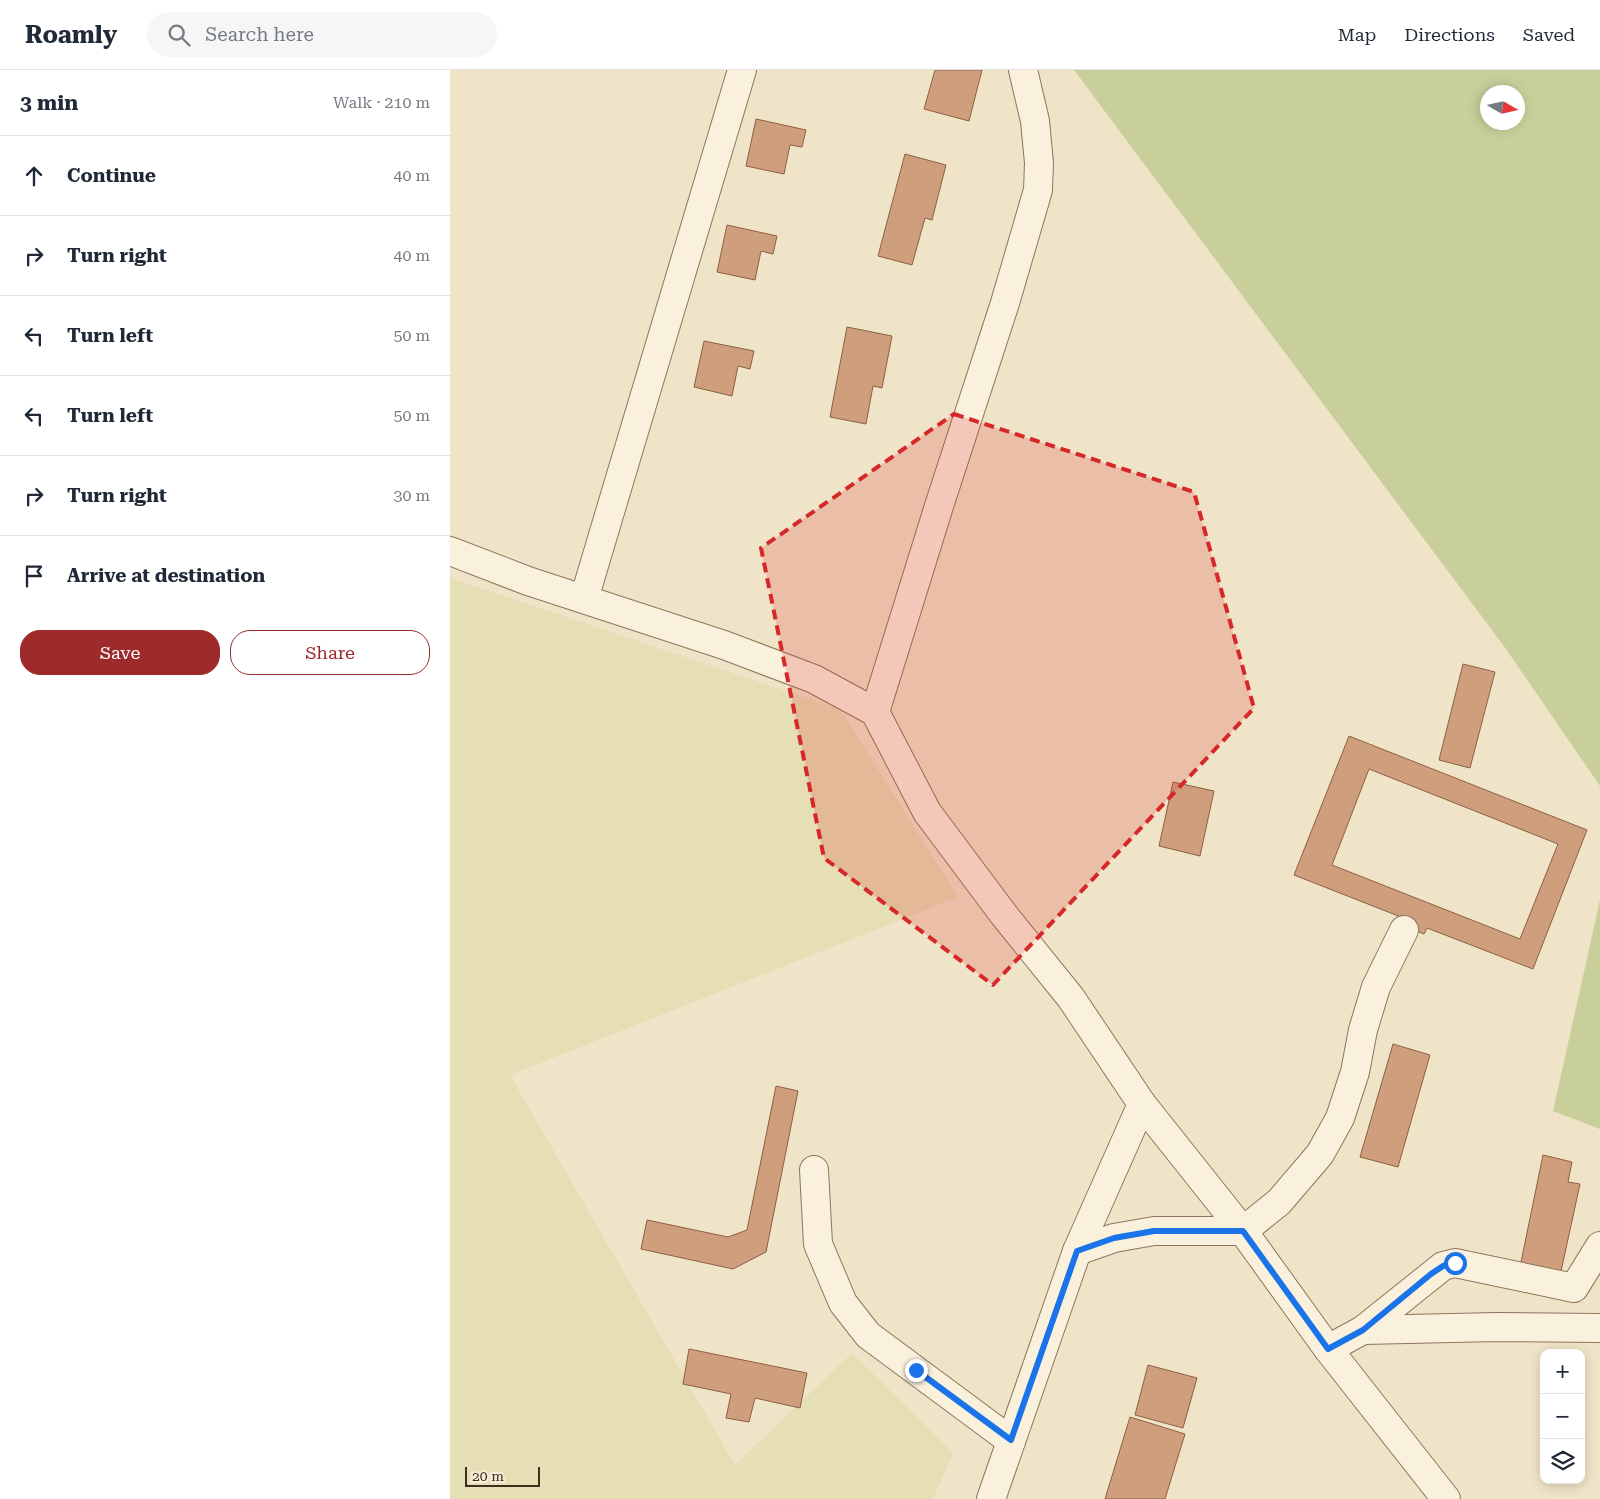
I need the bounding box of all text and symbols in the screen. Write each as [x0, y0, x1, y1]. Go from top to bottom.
search box [147, 12, 497, 57]
text: Roamly [25, 21, 117, 49]
icon: search [165, 21, 193, 49]
text: Search here [205, 23, 314, 46]
text: Map [1338, 24, 1376, 45]
text: Directions [1404, 24, 1495, 45]
text: Saved [1523, 24, 1575, 45]
north arrow [1480, 85, 1525, 130]
text: 3 min [20, 91, 78, 115]
text: Walk · 210 m [333, 93, 430, 112]
icon: ahead [20, 162, 48, 190]
text: Continue [67, 164, 156, 187]
text: 40 m [393, 166, 430, 185]
icon: right [20, 242, 48, 270]
text: Turn right [67, 244, 167, 267]
text: 40 m [393, 246, 430, 265]
icon: left [20, 322, 48, 350]
text: Turn left [67, 324, 153, 347]
text: 50 m [393, 326, 430, 345]
icon: left [20, 402, 48, 430]
text: Turn left [67, 404, 153, 427]
text: 50 m [393, 406, 430, 425]
icon: right [20, 482, 48, 510]
text: Turn right [67, 484, 167, 507]
text: 30 m [393, 486, 430, 505]
icon: arrive [20, 562, 48, 590]
text: Arrive at destination [67, 564, 265, 587]
button: Save [20, 630, 220, 675]
button: Share [230, 630, 430, 675]
route start [1444, 1252, 1467, 1275]
map controls [1540, 1349, 1585, 1484]
button: + [1540, 1349, 1585, 1394]
route end [905, 1359, 928, 1382]
button: − [1540, 1394, 1585, 1439]
button: layers [1540, 1439, 1585, 1484]
scale bar [465, 1464, 540, 1487]
text: 20 m [472, 1468, 504, 1484]

